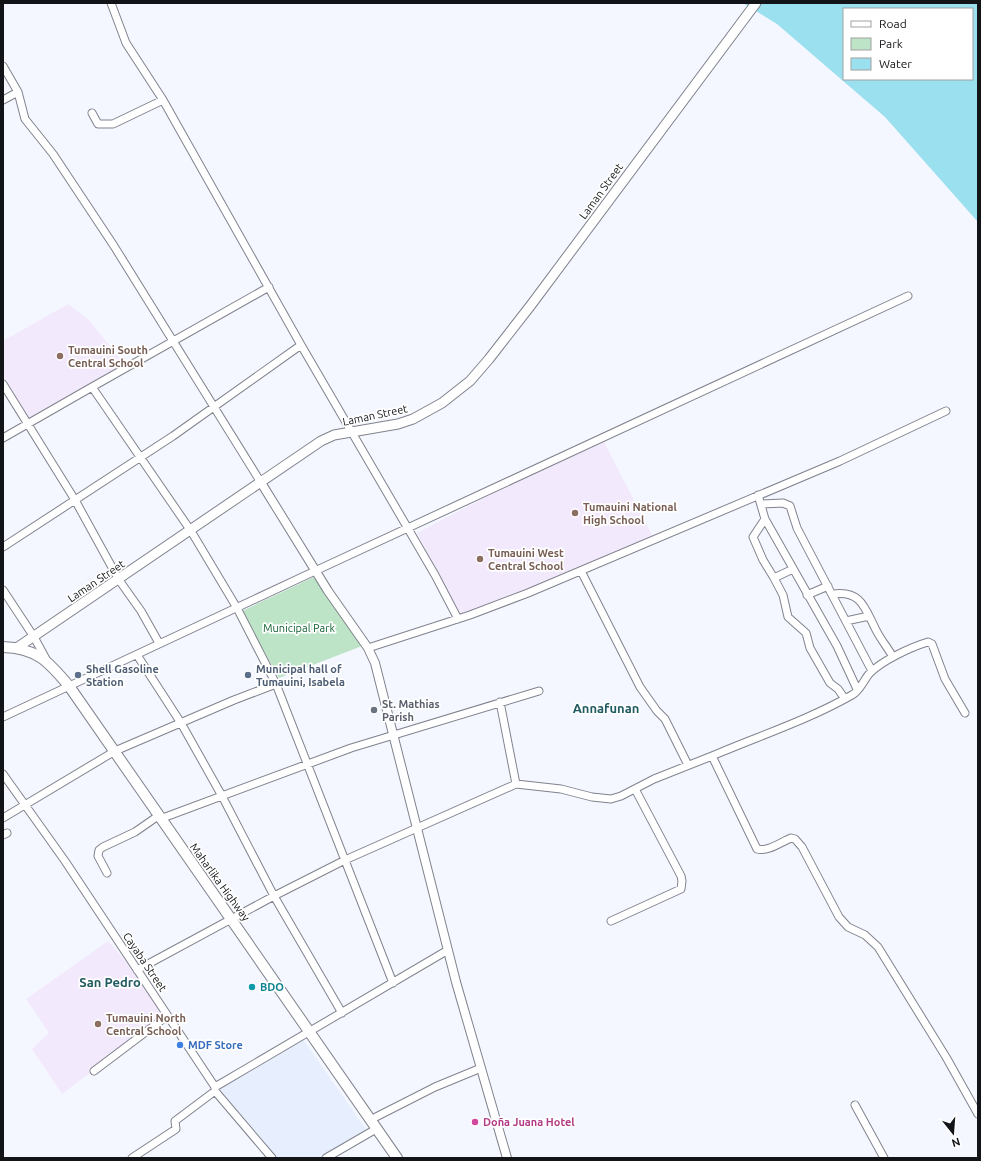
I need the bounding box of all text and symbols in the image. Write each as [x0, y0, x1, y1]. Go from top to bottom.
legend [843, 8, 973, 80]
text: Road [879, 17, 907, 30]
text: Park [879, 37, 903, 50]
text: Water [879, 57, 912, 70]
street label: Laman Street [577, 160, 626, 221]
place label: Tumauini South Central School [68, 344, 148, 369]
marker: Tumauini South Central School [55, 351, 65, 361]
street label: Laman Street [342, 402, 409, 428]
place label: Tumauini National High School [583, 501, 677, 526]
marker: Tumauini National High School [570, 508, 580, 518]
place label: Tumauini West Central School [488, 547, 564, 572]
marker: Tumauini West Central School [475, 554, 485, 564]
street label: Laman Street [65, 557, 127, 604]
park label: Municipal Park [263, 622, 335, 634]
place label: Shell Gasoline Station [86, 663, 159, 688]
place label: Municipal hall of Tumauini, Isabela [256, 663, 345, 688]
marker: Shell Gasoline Station [73, 670, 83, 680]
marker: Municipal hall of Tumauini, Isabela [243, 670, 253, 680]
place label: St. Mathias Parish [382, 698, 440, 723]
district label: Annafunan [573, 701, 639, 715]
marker: St. Mathias Parish [369, 705, 379, 715]
street label: Maharlika Highway [188, 841, 253, 924]
street label: Cayaba Street [121, 930, 170, 994]
district label: San Pedro [79, 975, 141, 989]
place label: BDO [260, 981, 284, 993]
marker: BDO [247, 982, 257, 992]
place label: Tumauini North Central School [106, 1012, 186, 1037]
marker: Tumauini North Central School [93, 1019, 103, 1029]
place label: MDF Store [188, 1039, 243, 1051]
marker: MDF Store [175, 1040, 185, 1050]
north arrow [933, 1113, 973, 1153]
place label: Doña Juana Hotel [483, 1116, 575, 1128]
marker: Doña Juana Hotel [470, 1117, 480, 1127]
text: N [950, 1136, 962, 1150]

